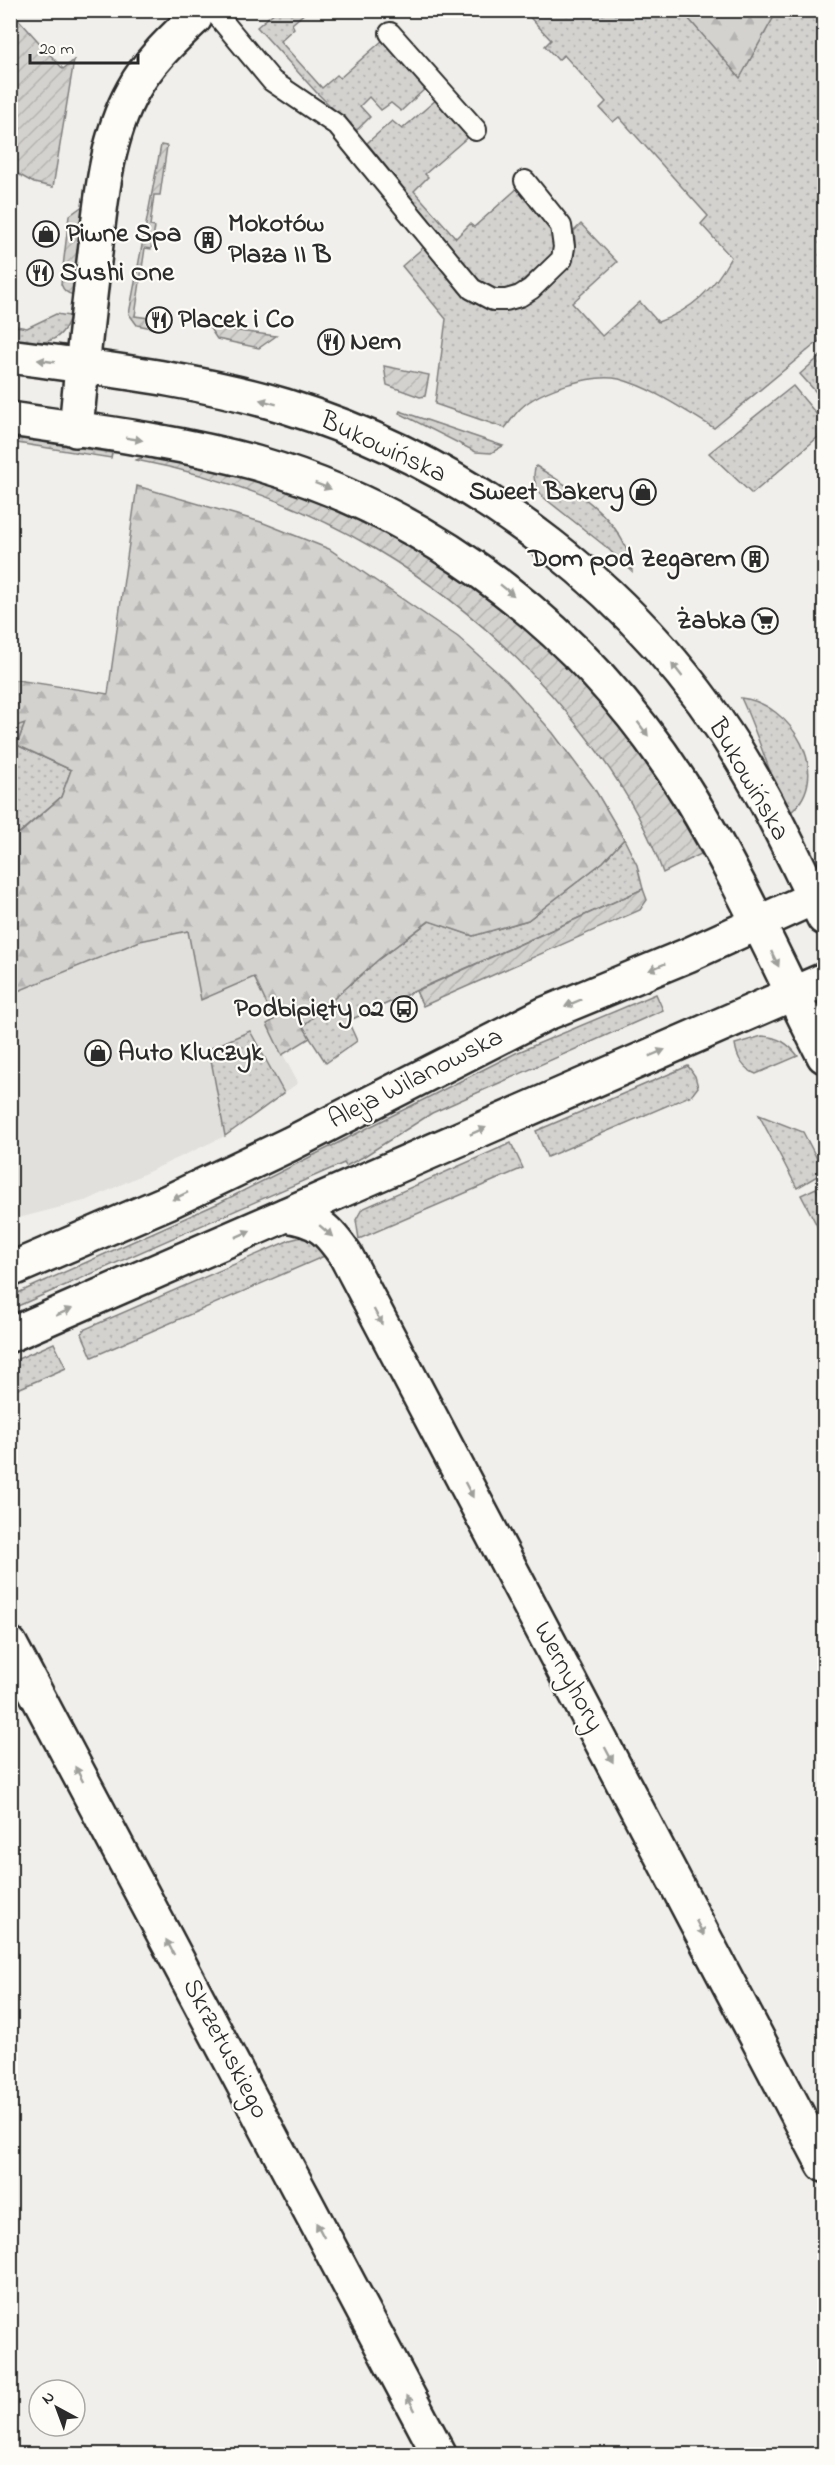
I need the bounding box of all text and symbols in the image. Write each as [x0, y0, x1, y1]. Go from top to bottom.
scale bar [30, 27, 138, 65]
text: 20 m [39, 37, 74, 63]
place label: Mokotów Plaza II B [228, 205, 331, 275]
place label: Piwne Spa [66, 215, 181, 254]
shop icon: Piwne Spa [31, 219, 61, 249]
building icon: Mokotów Plaza II B [193, 225, 223, 255]
place label: Sushi One [60, 254, 175, 293]
restaurant icon: Sushi One [25, 258, 55, 288]
place label: Placek i Co [178, 301, 294, 340]
restaurant icon: Placek i Co [144, 305, 174, 335]
place label: Nem [350, 323, 401, 362]
restaurant icon: Nem [316, 327, 346, 357]
one-way arrow [36, 357, 55, 366]
one-way arrow [259, 396, 277, 406]
street label: Bukowińska [312, 401, 453, 494]
one-way arrow [124, 434, 143, 443]
place label: Sweet Bakery [469, 473, 624, 512]
shop icon: Sweet Bakery [628, 477, 658, 507]
one-way arrow [314, 481, 332, 491]
place label: Dom pod Zegarem [526, 540, 736, 580]
building icon: Dom pod Zegarem [740, 544, 770, 574]
one-way arrow [499, 583, 514, 596]
place label: Żabka [676, 602, 746, 641]
supermarket icon: Żabka [750, 606, 780, 636]
one-way arrow [671, 662, 684, 678]
street label: Bukowińska [697, 711, 799, 848]
one-way arrow [637, 720, 649, 736]
one-way arrow [770, 950, 780, 967]
one-way arrow [648, 962, 666, 972]
place label: Podbipięty 02 [234, 990, 385, 1029]
bus stop icon: Podbipięty 02 [389, 994, 419, 1024]
one-way arrow [564, 999, 582, 1008]
street label: Aleja Wilanowska [322, 1018, 510, 1140]
place label: Auto Kluczyk [118, 1034, 264, 1073]
shop icon: Auto Kluczyk [83, 1038, 113, 1068]
one-way arrow [648, 1048, 666, 1057]
one-way arrow [470, 1127, 487, 1136]
one-way arrow [172, 1192, 189, 1201]
one-way arrow [318, 1224, 333, 1237]
one-way arrow [234, 1229, 251, 1238]
one-way arrow [55, 1307, 73, 1316]
one-way arrow [374, 1309, 383, 1326]
one-way arrow [464, 1482, 474, 1499]
street label: Wernyhory [523, 1615, 613, 1739]
one-way arrow [604, 1747, 614, 1764]
one-way arrow [74, 1765, 84, 1782]
one-way arrow [695, 1920, 705, 1937]
one-way arrow [165, 1938, 175, 1955]
street label: Skrzetuskiego [172, 1972, 278, 2126]
one-way arrow [315, 2222, 325, 2239]
north arrow [27, 2378, 87, 2438]
text: N [37, 2385, 61, 2411]
one-way arrow [406, 2394, 416, 2411]

